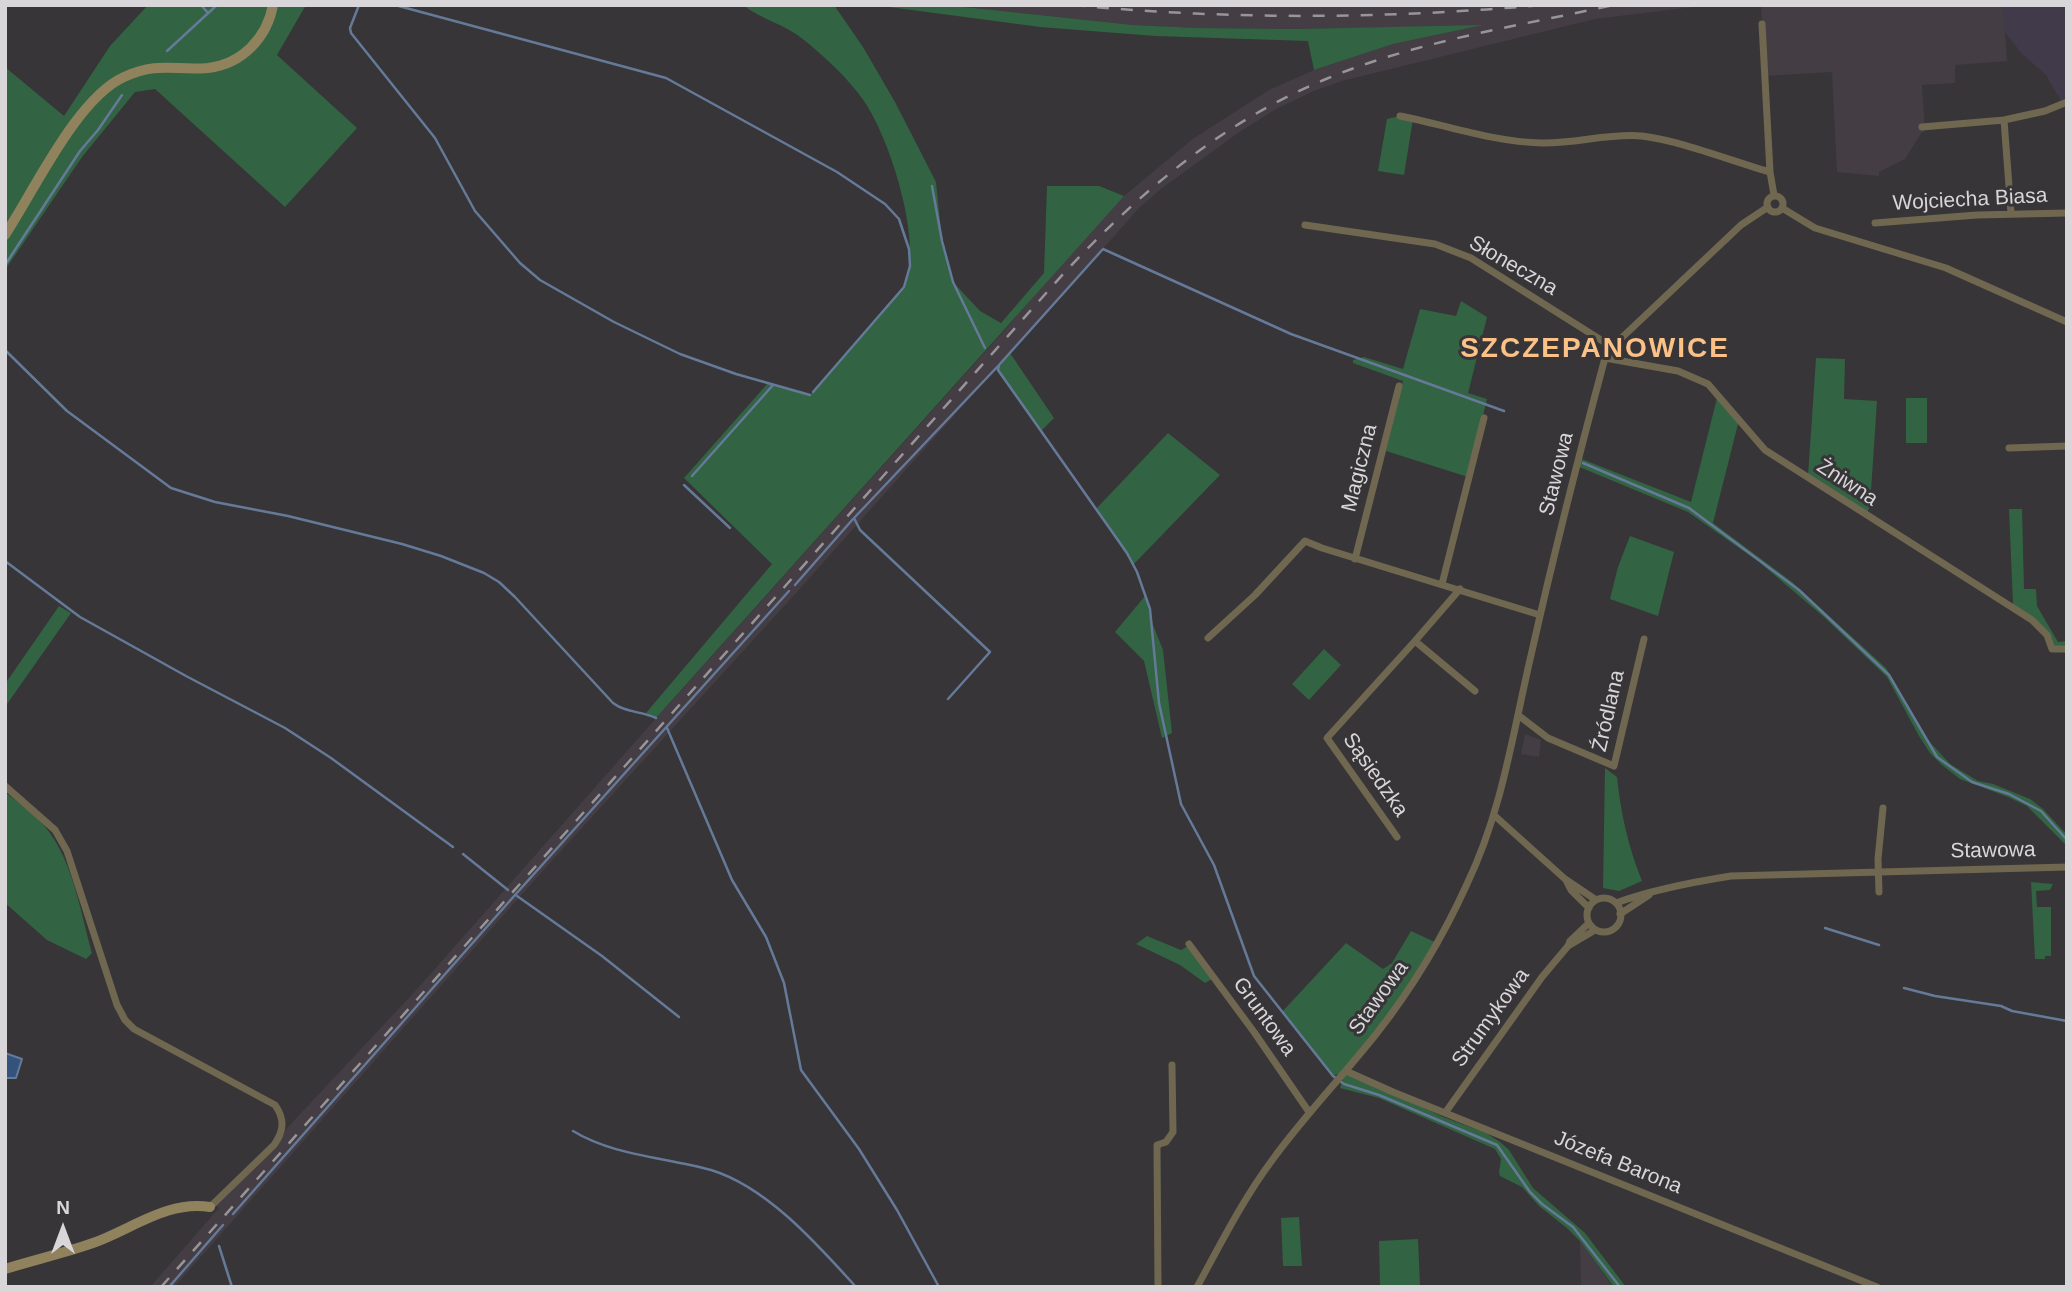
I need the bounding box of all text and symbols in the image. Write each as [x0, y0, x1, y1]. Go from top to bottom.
street label: Wojciecha Biasa [1892, 183, 2048, 217]
street label: Słoneczna [1464, 231, 1562, 301]
district label: SZCZEPANOWICE [1462, 332, 1728, 366]
street label: Magiczna [1337, 421, 1383, 515]
street label: Stawowa [1534, 430, 1580, 518]
street label: Żniwna [1812, 454, 1882, 512]
street label: Źródlana [1587, 668, 1631, 754]
street label: Sąsiedzka [1337, 728, 1413, 822]
street label: Stawowa [1950, 838, 2036, 864]
street label: Stawowa [1344, 956, 1414, 1040]
street label: Strumykowa [1447, 964, 1535, 1072]
street label: Gruntowa [1227, 973, 1301, 1061]
street label: Józefa Barona [1550, 1126, 1686, 1200]
north arrow [28, 1194, 98, 1264]
text: N [56, 1197, 70, 1218]

